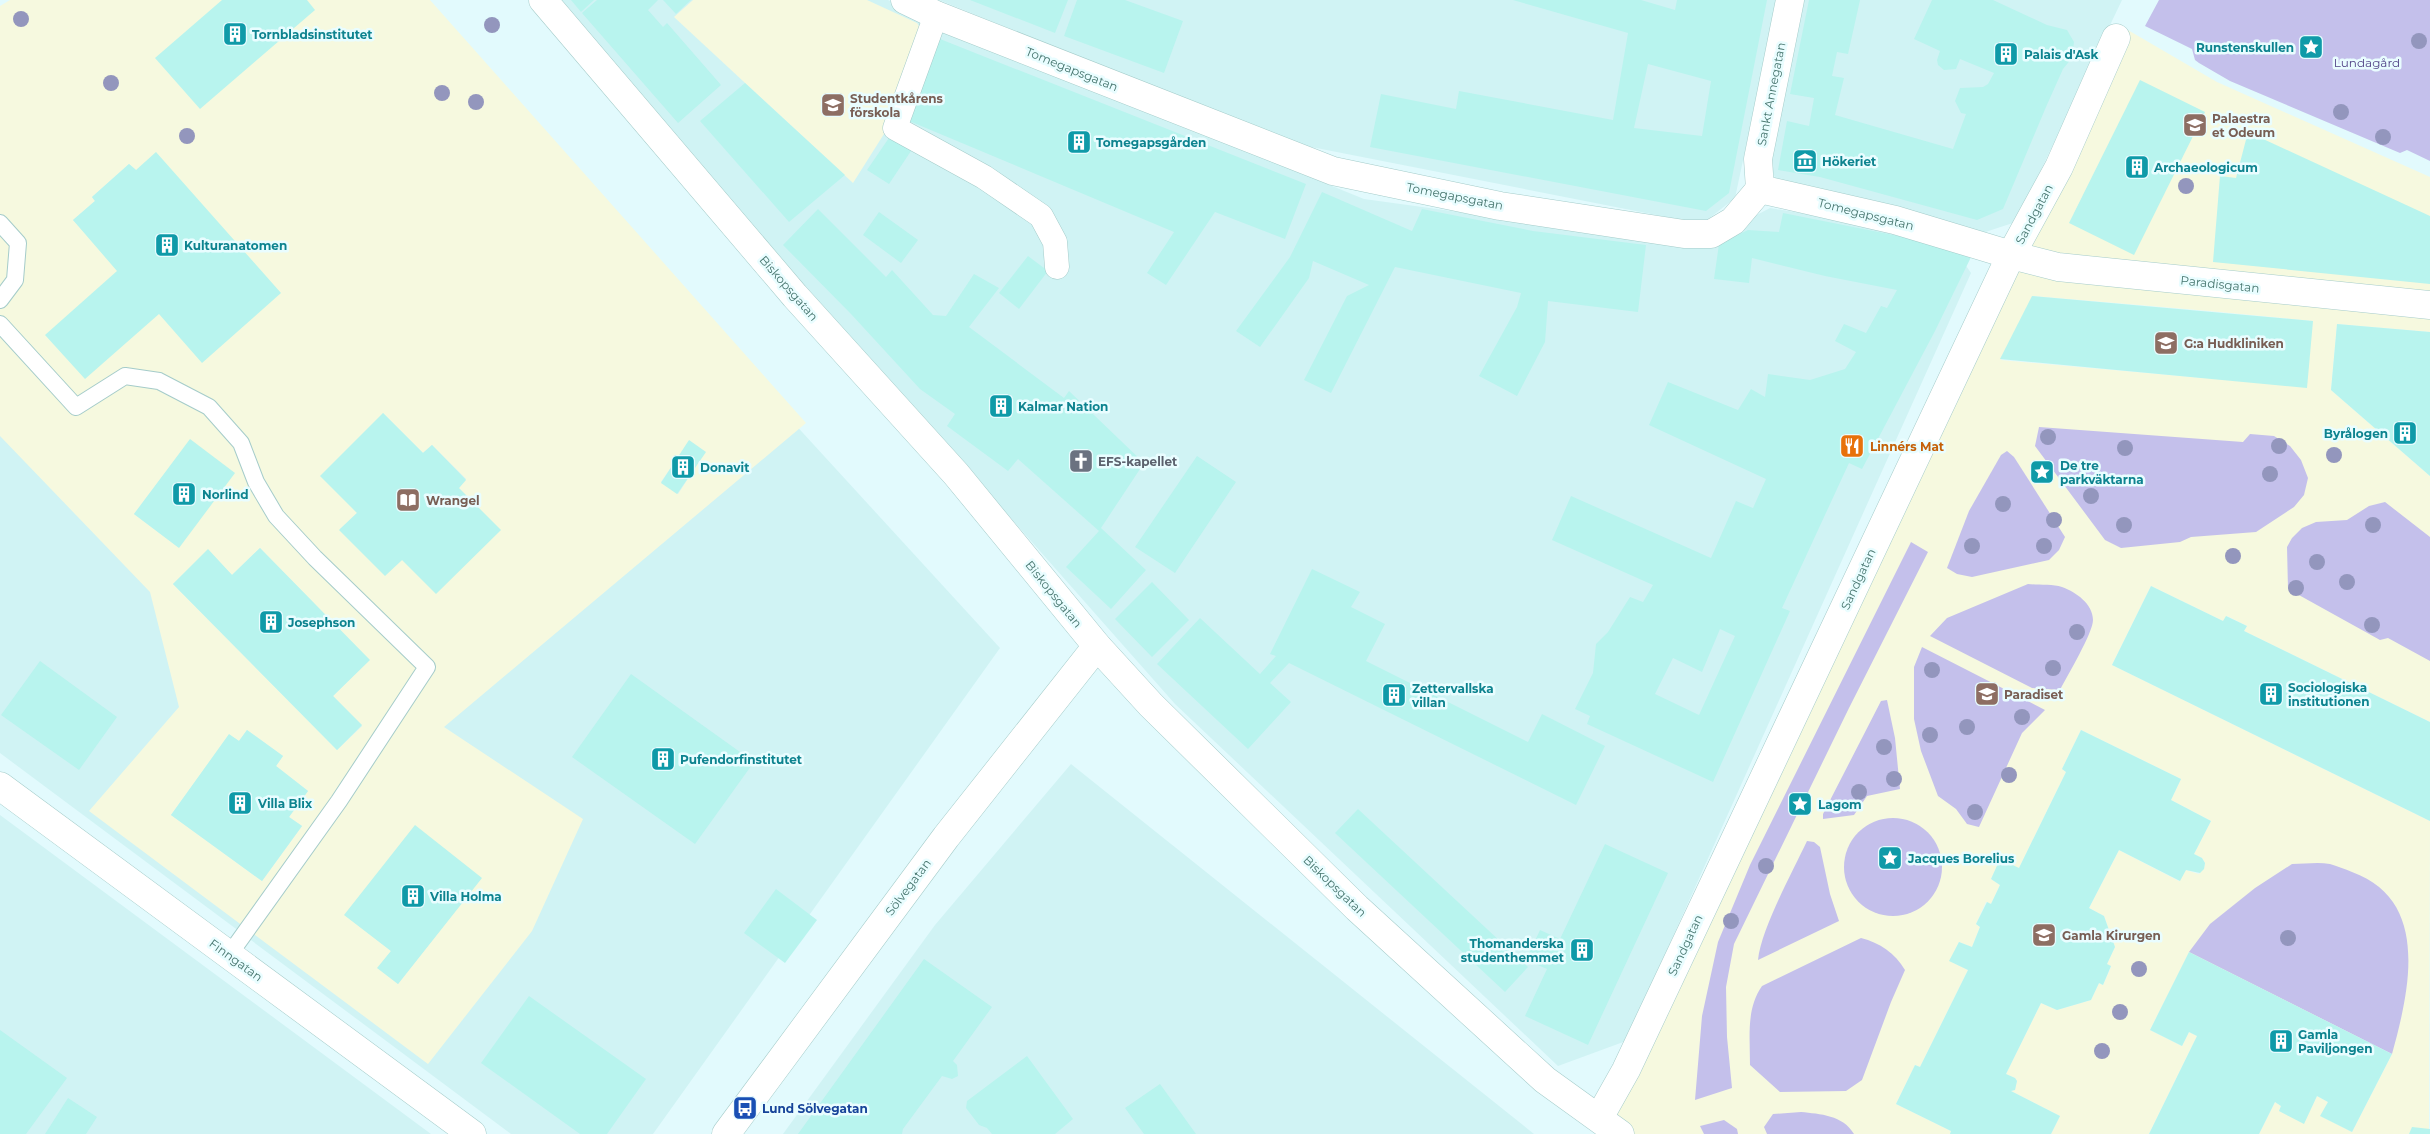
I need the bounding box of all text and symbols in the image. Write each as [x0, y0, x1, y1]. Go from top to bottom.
building icon: Tornbladsinstitutet [222, 21, 248, 47]
place label: Tornbladsinstitutet [252, 27, 373, 42]
place icon: Runstenskullen [2298, 34, 2324, 60]
place label: Runstenskullen [2196, 40, 2294, 55]
street label: Sankt Annegatan [1754, 41, 1788, 147]
building icon: Palais d'Ask [1993, 41, 2019, 67]
street label: Tomegapsgatan [1024, 44, 1120, 94]
place label: Palais d'Ask [2024, 47, 2098, 62]
park label: Lundagård [2334, 55, 2400, 70]
place label: Studentkårens förskola [850, 91, 944, 120]
school or university icon: Studentkårens förskola [820, 92, 846, 118]
place label: Palaestra et Odeum [2212, 111, 2275, 140]
school or university icon: Palaestra et Odeum [2182, 112, 2208, 138]
building icon: Tomegapsgården [1066, 129, 1092, 155]
place label: Tomegapsgården [1096, 135, 1206, 150]
museum icon: Hökeriet [1792, 148, 1818, 174]
place label: Hökeriet [1822, 154, 1877, 169]
building icon: Archaeologicum [2124, 154, 2150, 180]
place label: Archaeologicum [2153, 160, 2258, 175]
street label: Tomegapsgatan [1405, 179, 1505, 213]
street label: Sandgatan [2012, 181, 2056, 247]
street label: Tomegapsgatan [1817, 195, 1915, 233]
building icon: Kulturanatomen [154, 232, 180, 258]
place label: Kulturanatomen [184, 238, 287, 253]
street label: Biskopsgatan [757, 252, 821, 324]
street label: Paradisgatan [2180, 272, 2260, 296]
school or university icon: G:a Hudkliniken [2153, 330, 2179, 356]
place label: G:a Hudkliniken [2184, 336, 2284, 351]
building icon: Kalmar Nation [988, 393, 1014, 419]
place label: Kalmar Nation [1018, 399, 1108, 414]
building icon: Byrålogen [2392, 420, 2418, 446]
place label: Byrålogen [2324, 426, 2388, 441]
restaurant icon: Linnérs Mat [1839, 433, 1865, 459]
place label: Linnérs Mat [1870, 439, 1945, 454]
church icon: EFS-kapellet [1068, 448, 1094, 474]
building icon: Donavit [670, 454, 696, 480]
place label: EFS-kapellet [1098, 454, 1178, 469]
place label: De tre parkväktarna [2060, 458, 2144, 487]
place icon: De tre parkväktarna [2029, 459, 2055, 485]
place label: Donavit [700, 460, 750, 475]
building icon: Norlind [171, 481, 197, 507]
place label: Norlind [202, 487, 249, 502]
library icon: Wrangel [395, 487, 421, 513]
place label: Wrangel [426, 493, 480, 508]
street label: Sandgatan [1837, 546, 1879, 612]
street label: Biskopsgatan [1022, 558, 1086, 630]
building icon: Josephson [258, 609, 284, 635]
place label: Josephson [287, 615, 355, 630]
place label: Sociologiska institutionen [2288, 680, 2369, 709]
place label: Zettervallska villan [1411, 681, 1494, 710]
school or university icon: Paradiset [1974, 681, 2000, 707]
building icon: Sociologiska institutionen [2258, 681, 2284, 707]
building icon: Zettervallska villan [1381, 682, 1407, 708]
place label: Paradiset [2004, 687, 2064, 702]
building icon: Pufendorfinstitutet [650, 746, 676, 772]
place label: Pufendorfinstitutet [680, 752, 803, 767]
building icon: Villa Blix [227, 790, 253, 816]
place icon: Lagom [1787, 791, 1813, 817]
place label: Villa Blix [257, 796, 313, 811]
place label: Lagom [1818, 797, 1862, 812]
place icon: Jacques Borelius [1877, 845, 1903, 871]
place label: Jacques Borelius [1907, 851, 2015, 866]
street label: Biskopsgatan [1300, 852, 1370, 920]
street label: Sölvegatan [882, 856, 934, 918]
building icon: Villa Holma [400, 883, 426, 909]
place label: Villa Holma [429, 889, 502, 904]
street label: Sandgatan [1664, 912, 1706, 978]
school or university icon: Gamla Kirurgen [2031, 922, 2057, 948]
place label: Gamla Kirurgen [2062, 928, 2161, 943]
street label: Finngatan [206, 936, 266, 984]
place label: Thomanderska studenthemmet [1461, 936, 1565, 965]
building icon: Thomanderska studenthemmet [1569, 937, 1595, 963]
place label: Gamla Paviljongen [2298, 1027, 2372, 1056]
building icon: Gamla Paviljongen [2268, 1028, 2294, 1054]
bus stop icon: Lund Sölvegatan [732, 1095, 758, 1121]
place label: Lund Sölvegatan [762, 1101, 868, 1116]

